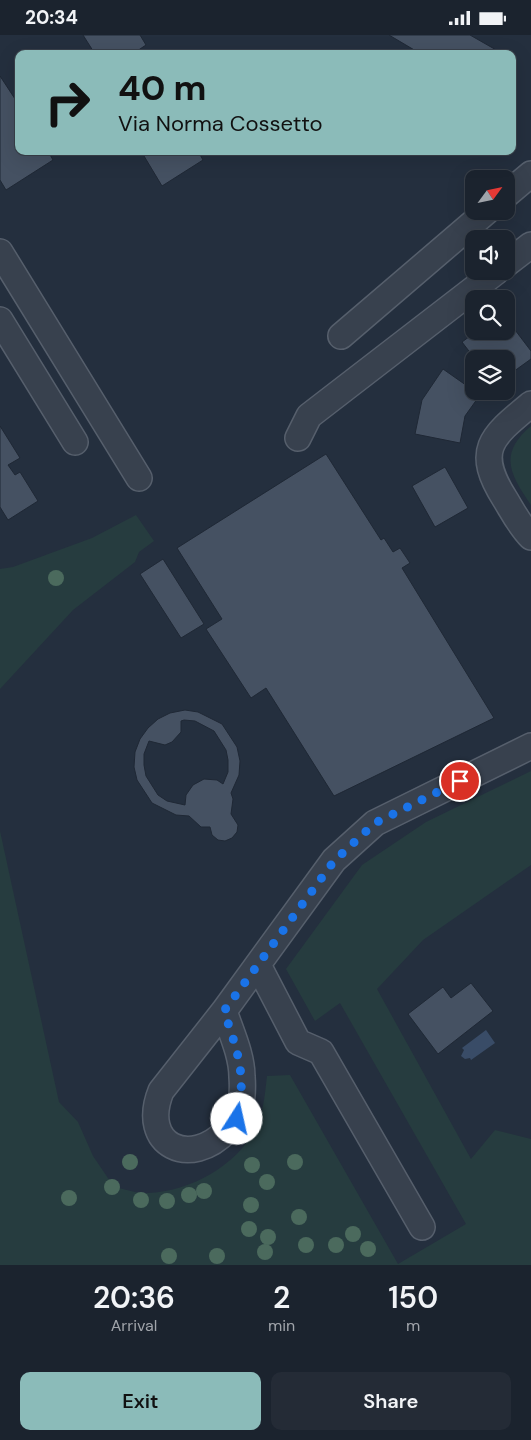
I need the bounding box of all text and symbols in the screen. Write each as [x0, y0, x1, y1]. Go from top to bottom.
text: 20:34 [25, 5, 78, 30]
text: 40 m [118, 65, 207, 111]
icon: right [35, 70, 100, 135]
text: Via Norma Cossetto [118, 109, 323, 138]
north arrow [465, 170, 515, 220]
map controls [465, 170, 515, 400]
button: sound [465, 230, 515, 280]
button: search [465, 290, 515, 340]
button: layers [465, 350, 515, 400]
pin [439, 760, 481, 802]
icon: arrive [446, 767, 474, 795]
position arrow [210, 1092, 262, 1144]
text: 20:36 [93, 1278, 175, 1317]
text: 2 [273, 1278, 290, 1317]
text: 150 [388, 1278, 438, 1317]
text: Arrival [111, 1315, 157, 1336]
text: min [268, 1315, 295, 1336]
text: m [406, 1315, 420, 1336]
button: Exit [20, 1372, 261, 1430]
button: Share [271, 1372, 511, 1430]

